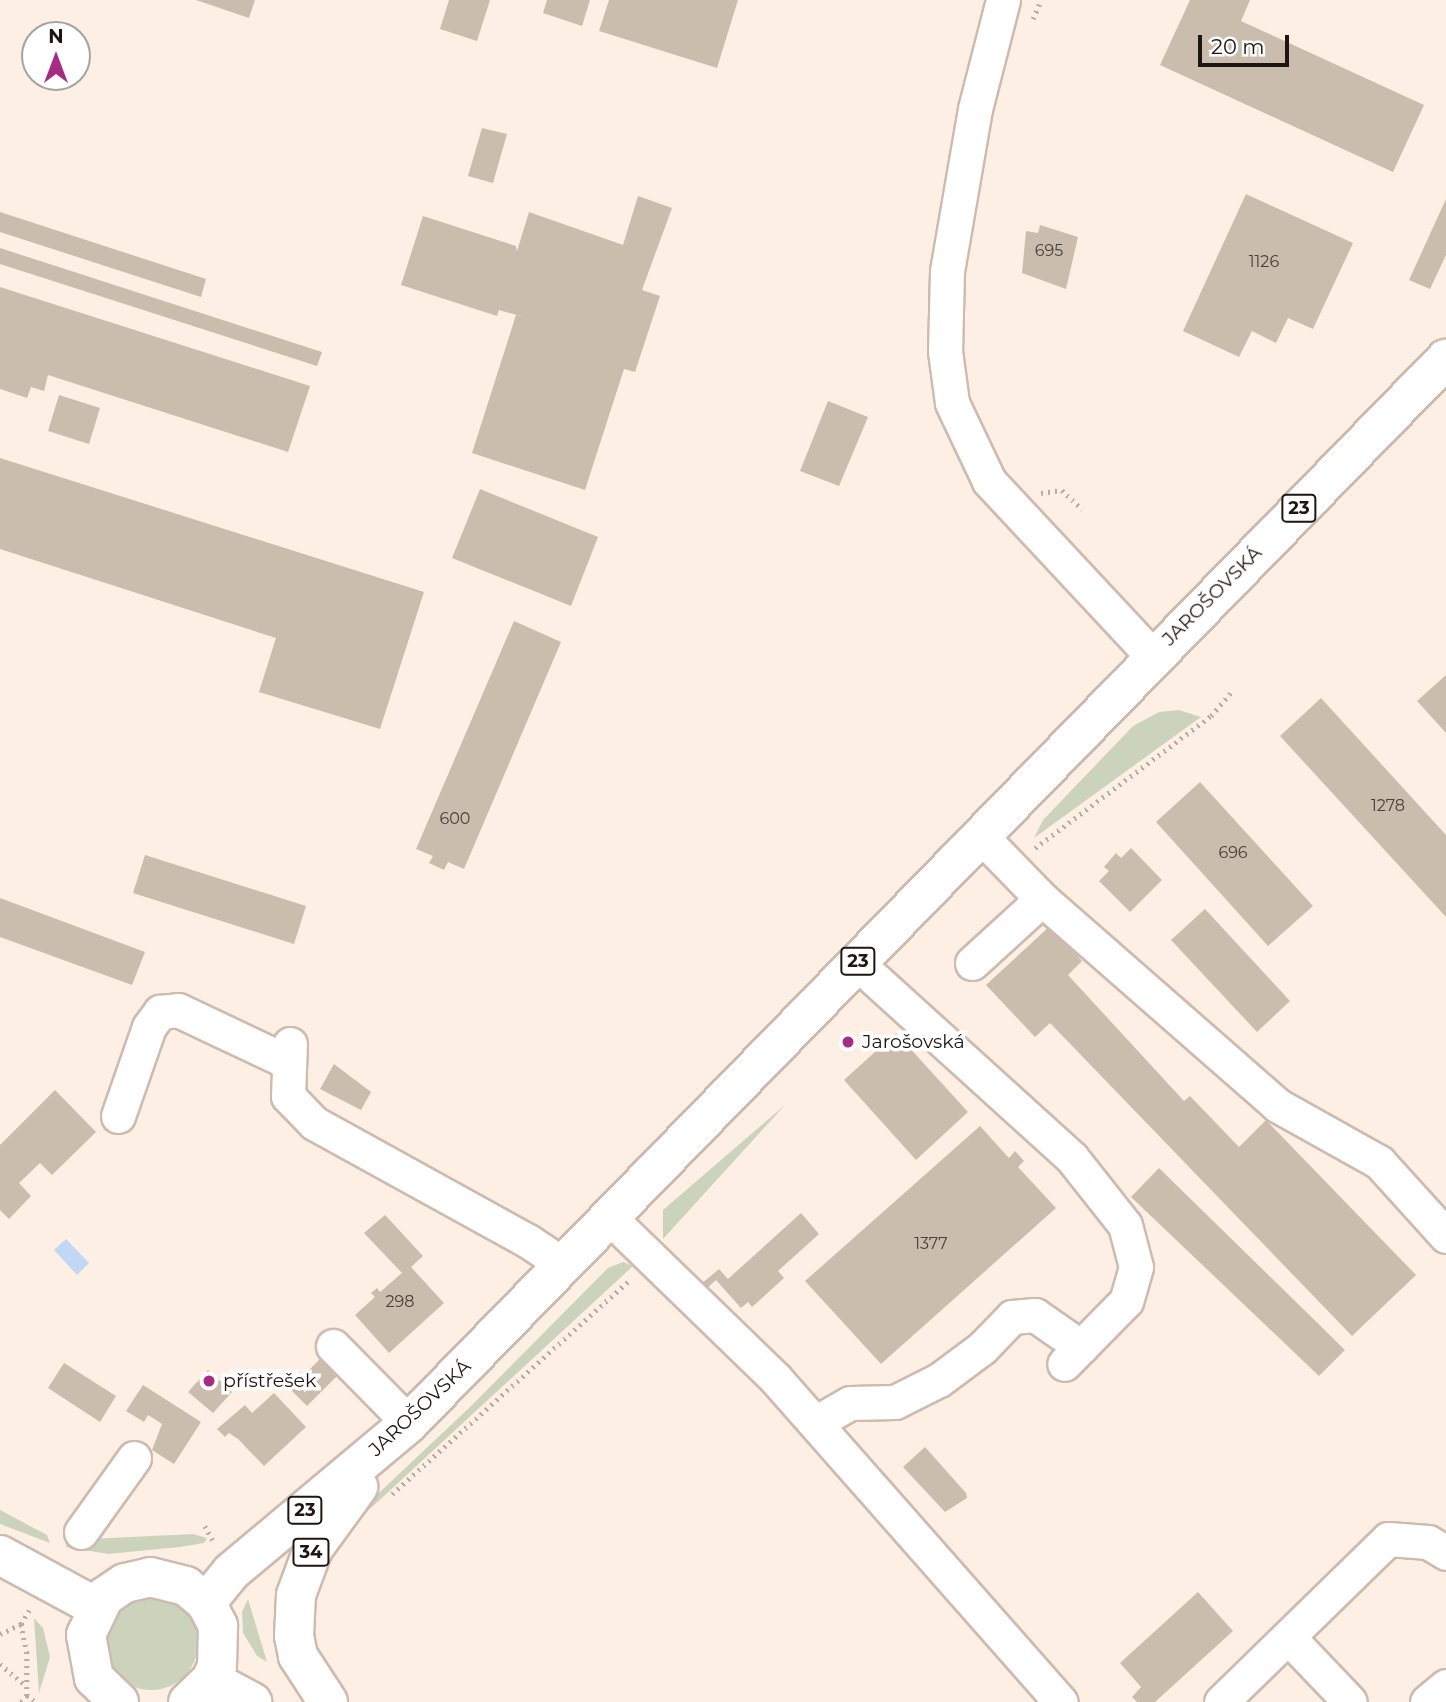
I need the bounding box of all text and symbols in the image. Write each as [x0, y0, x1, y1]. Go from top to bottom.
north arrow [21, 21, 91, 91]
scale bar [1201, 21, 1292, 65]
text: N [48, 25, 64, 48]
text: 20 m [1211, 34, 1265, 59]
house number: 695 [1035, 241, 1063, 261]
house number: 1126 [1249, 252, 1279, 272]
road number: 23 [1280, 494, 1318, 522]
street label: JAROŠOVSKÁ [1158, 542, 1266, 650]
house number: 1278 [1371, 796, 1405, 816]
house number: 600 [440, 809, 470, 829]
house number: 696 [1218, 843, 1248, 863]
road number: 23 [839, 946, 877, 976]
place label: Jarošovská [862, 1031, 965, 1053]
marker: Jarošovská [840, 1034, 856, 1050]
house number: 1377 [914, 1234, 948, 1254]
house number: 298 [385, 1292, 415, 1312]
street label: JAROŠOVSKÁ [364, 1355, 476, 1461]
place label: přístřešek [223, 1370, 316, 1392]
marker: přístřešek [201, 1373, 217, 1389]
road number: 23 [286, 1496, 324, 1525]
road number: 34 [292, 1538, 330, 1567]

